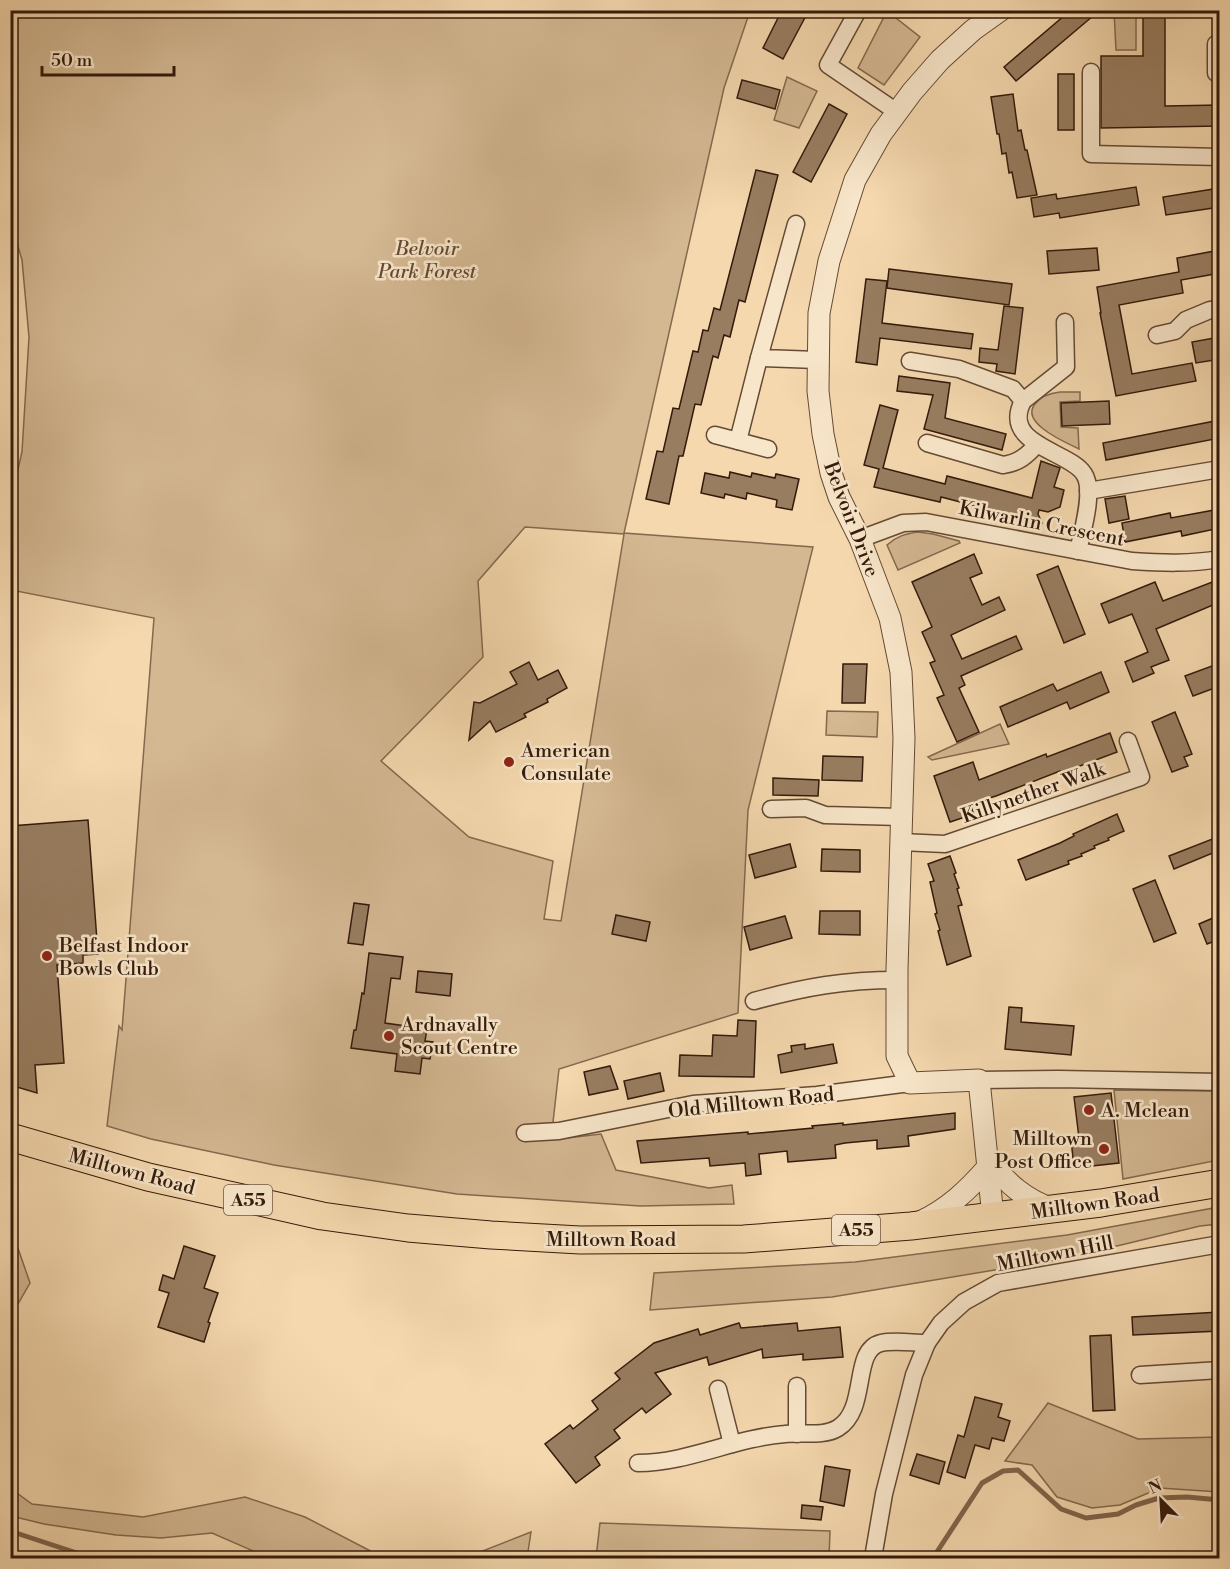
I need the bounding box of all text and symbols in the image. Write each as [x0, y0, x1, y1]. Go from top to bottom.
scale bar [42, 39, 174, 77]
text: 50 m [51, 49, 93, 72]
park label: Belvoir Park Forest [377, 237, 477, 285]
street label: Belvoir Drive [817, 458, 884, 581]
street label: Kilwarlin Crescent [957, 496, 1127, 553]
place label: American Consulate [520, 739, 611, 787]
marker: American Consulate [502, 755, 516, 769]
street label: Killynether Walk [958, 757, 1110, 830]
place label: Belfast Indoor Bowls Club [58, 934, 189, 982]
marker: Belfast Indoor Bowls Club [40, 949, 54, 963]
place label: Ardnavally Scout Centre [400, 1013, 518, 1061]
marker: Ardnavally Scout Centre [382, 1029, 396, 1043]
street label: Old Milltown Road [667, 1082, 836, 1125]
place label: A. Mclean [1100, 1099, 1190, 1124]
marker: A. Mclean [1082, 1103, 1096, 1117]
place label: Milltown Post Office [995, 1127, 1092, 1175]
marker: Milltown Post Office [1097, 1142, 1111, 1156]
street label: Milltown Road [66, 1144, 198, 1202]
street label: Milltown Road [1029, 1183, 1162, 1226]
road number: A55 [224, 1185, 272, 1215]
road number: A55 [832, 1215, 880, 1245]
street label: Milltown Road [546, 1228, 677, 1253]
street label: Milltown Hill [995, 1231, 1116, 1278]
north arrow [1131, 1470, 1191, 1530]
text: N [1145, 1475, 1165, 1499]

